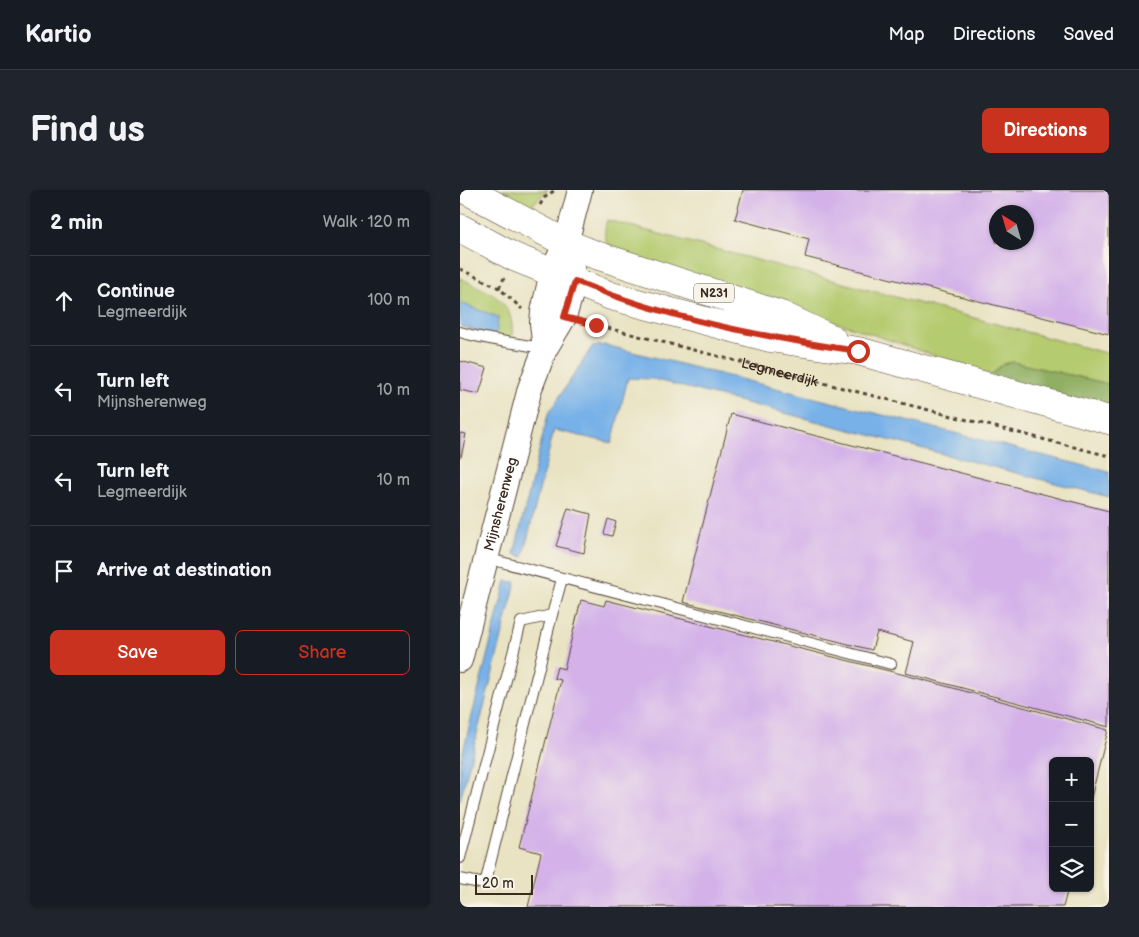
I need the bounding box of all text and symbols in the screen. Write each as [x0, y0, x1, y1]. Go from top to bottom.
text: Kartio [25, 20, 92, 49]
text: Map [889, 24, 925, 45]
text: Directions [953, 24, 1035, 45]
text: Saved [1063, 24, 1114, 45]
button: Directions [982, 108, 1109, 153]
text: Find us [30, 109, 145, 152]
north arrow [989, 205, 1034, 250]
text: 2 min [50, 210, 103, 235]
text: Walk · 120 m [323, 213, 410, 232]
text: Continue [97, 280, 175, 303]
road number: N231 [694, 284, 734, 302]
icon: ahead [50, 287, 78, 315]
text: 100 m [367, 291, 410, 310]
text: Legmeerdijk [97, 303, 187, 322]
route end [585, 314, 608, 337]
route start [847, 340, 870, 363]
street label: Legmeerdijk [740, 354, 820, 390]
text: Turn left [97, 370, 169, 393]
icon: left [50, 377, 78, 405]
text: 10 m [377, 381, 410, 400]
text: Mijnsherenweg [97, 393, 207, 412]
street label: Mijnsherenweg [480, 455, 520, 553]
text: Turn left [97, 460, 169, 483]
icon: left [50, 467, 78, 495]
text: 10 m [377, 471, 410, 490]
text: Legmeerdijk [97, 483, 187, 502]
icon: arrive [50, 557, 78, 585]
text: Arrive at destination [97, 559, 272, 582]
button: Save [50, 630, 225, 675]
button: Share [235, 630, 410, 675]
map controls [1049, 757, 1094, 892]
button: + [1049, 757, 1094, 802]
button: − [1049, 802, 1094, 847]
button: layers [1049, 847, 1094, 892]
scale bar [475, 872, 532, 895]
text: 20 m [482, 875, 514, 892]

